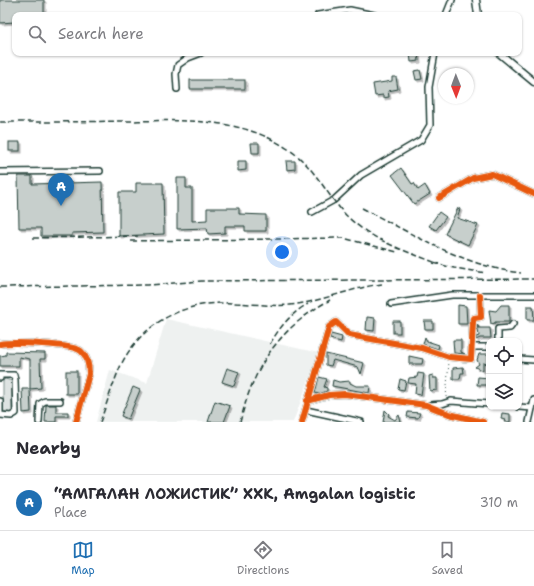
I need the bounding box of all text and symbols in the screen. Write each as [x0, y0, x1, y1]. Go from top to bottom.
search box [12, 12, 522, 56]
icon: search [26, 23, 48, 45]
text: Search here [58, 24, 144, 44]
north arrow [438, 68, 474, 104]
pin: A [48, 173, 74, 206]
your location [272, 242, 292, 262]
map controls [486, 338, 522, 410]
button: locate [486, 338, 522, 374]
button: layers [486, 374, 522, 410]
text: Nearby [16, 437, 81, 459]
text: “АМГАЛАН ЛОЖИСТИК” ХХК, Amgalan logistic [54, 484, 416, 504]
text: A [24, 494, 34, 511]
text: 310 m [480, 494, 518, 511]
text: Place [54, 504, 87, 521]
tab: Map [71, 539, 95, 578]
tab: Directions [237, 539, 289, 578]
tab: Saved [432, 539, 463, 578]

